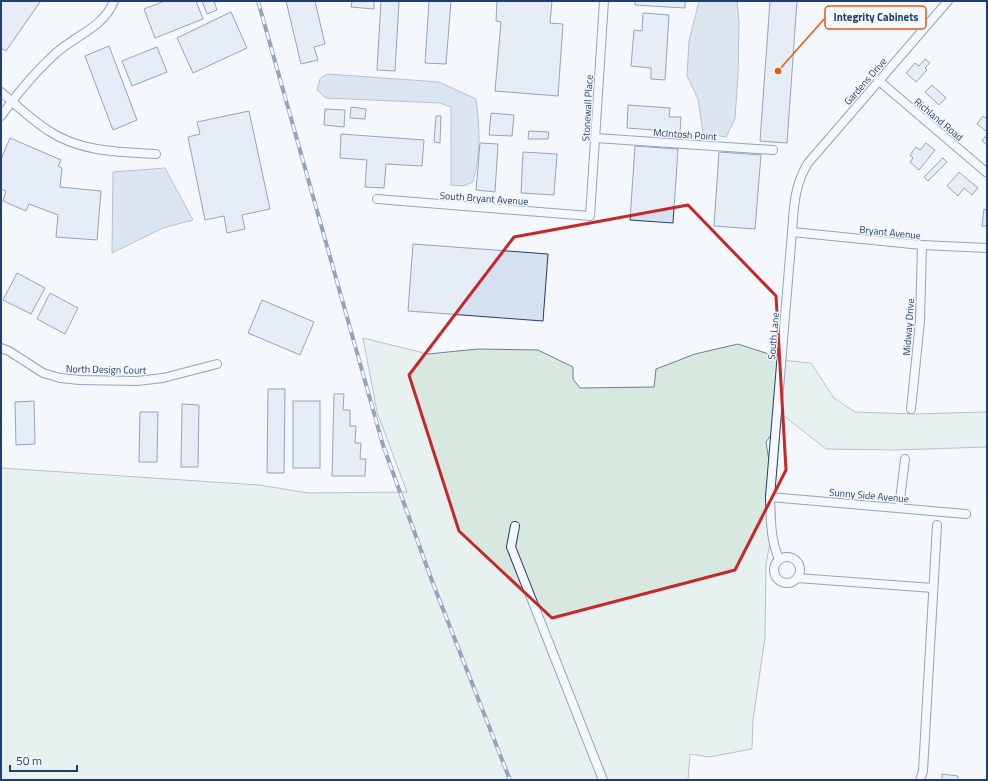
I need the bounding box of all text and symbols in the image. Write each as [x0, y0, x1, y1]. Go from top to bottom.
callout: Integrity Cabinets [825, 6, 926, 29]
text: Integrity Cabinets [834, 9, 918, 25]
street label: Gardens Drive [840, 54, 890, 108]
street label: Stonewall Place [578, 74, 597, 142]
street label: Richland Road [911, 94, 966, 144]
street label: McIntosh Point [653, 125, 718, 144]
street label: South Bryant Avenue [439, 188, 529, 209]
street label: Bryant Avenue [858, 222, 921, 243]
street label: Midway Drive [899, 298, 918, 356]
street label: South Lane [764, 312, 783, 360]
street label: North Design Court [66, 361, 147, 378]
street label: Sunny Side Avenue [829, 485, 909, 506]
scale bar [10, 747, 77, 773]
text: 50 m [16, 751, 42, 770]

